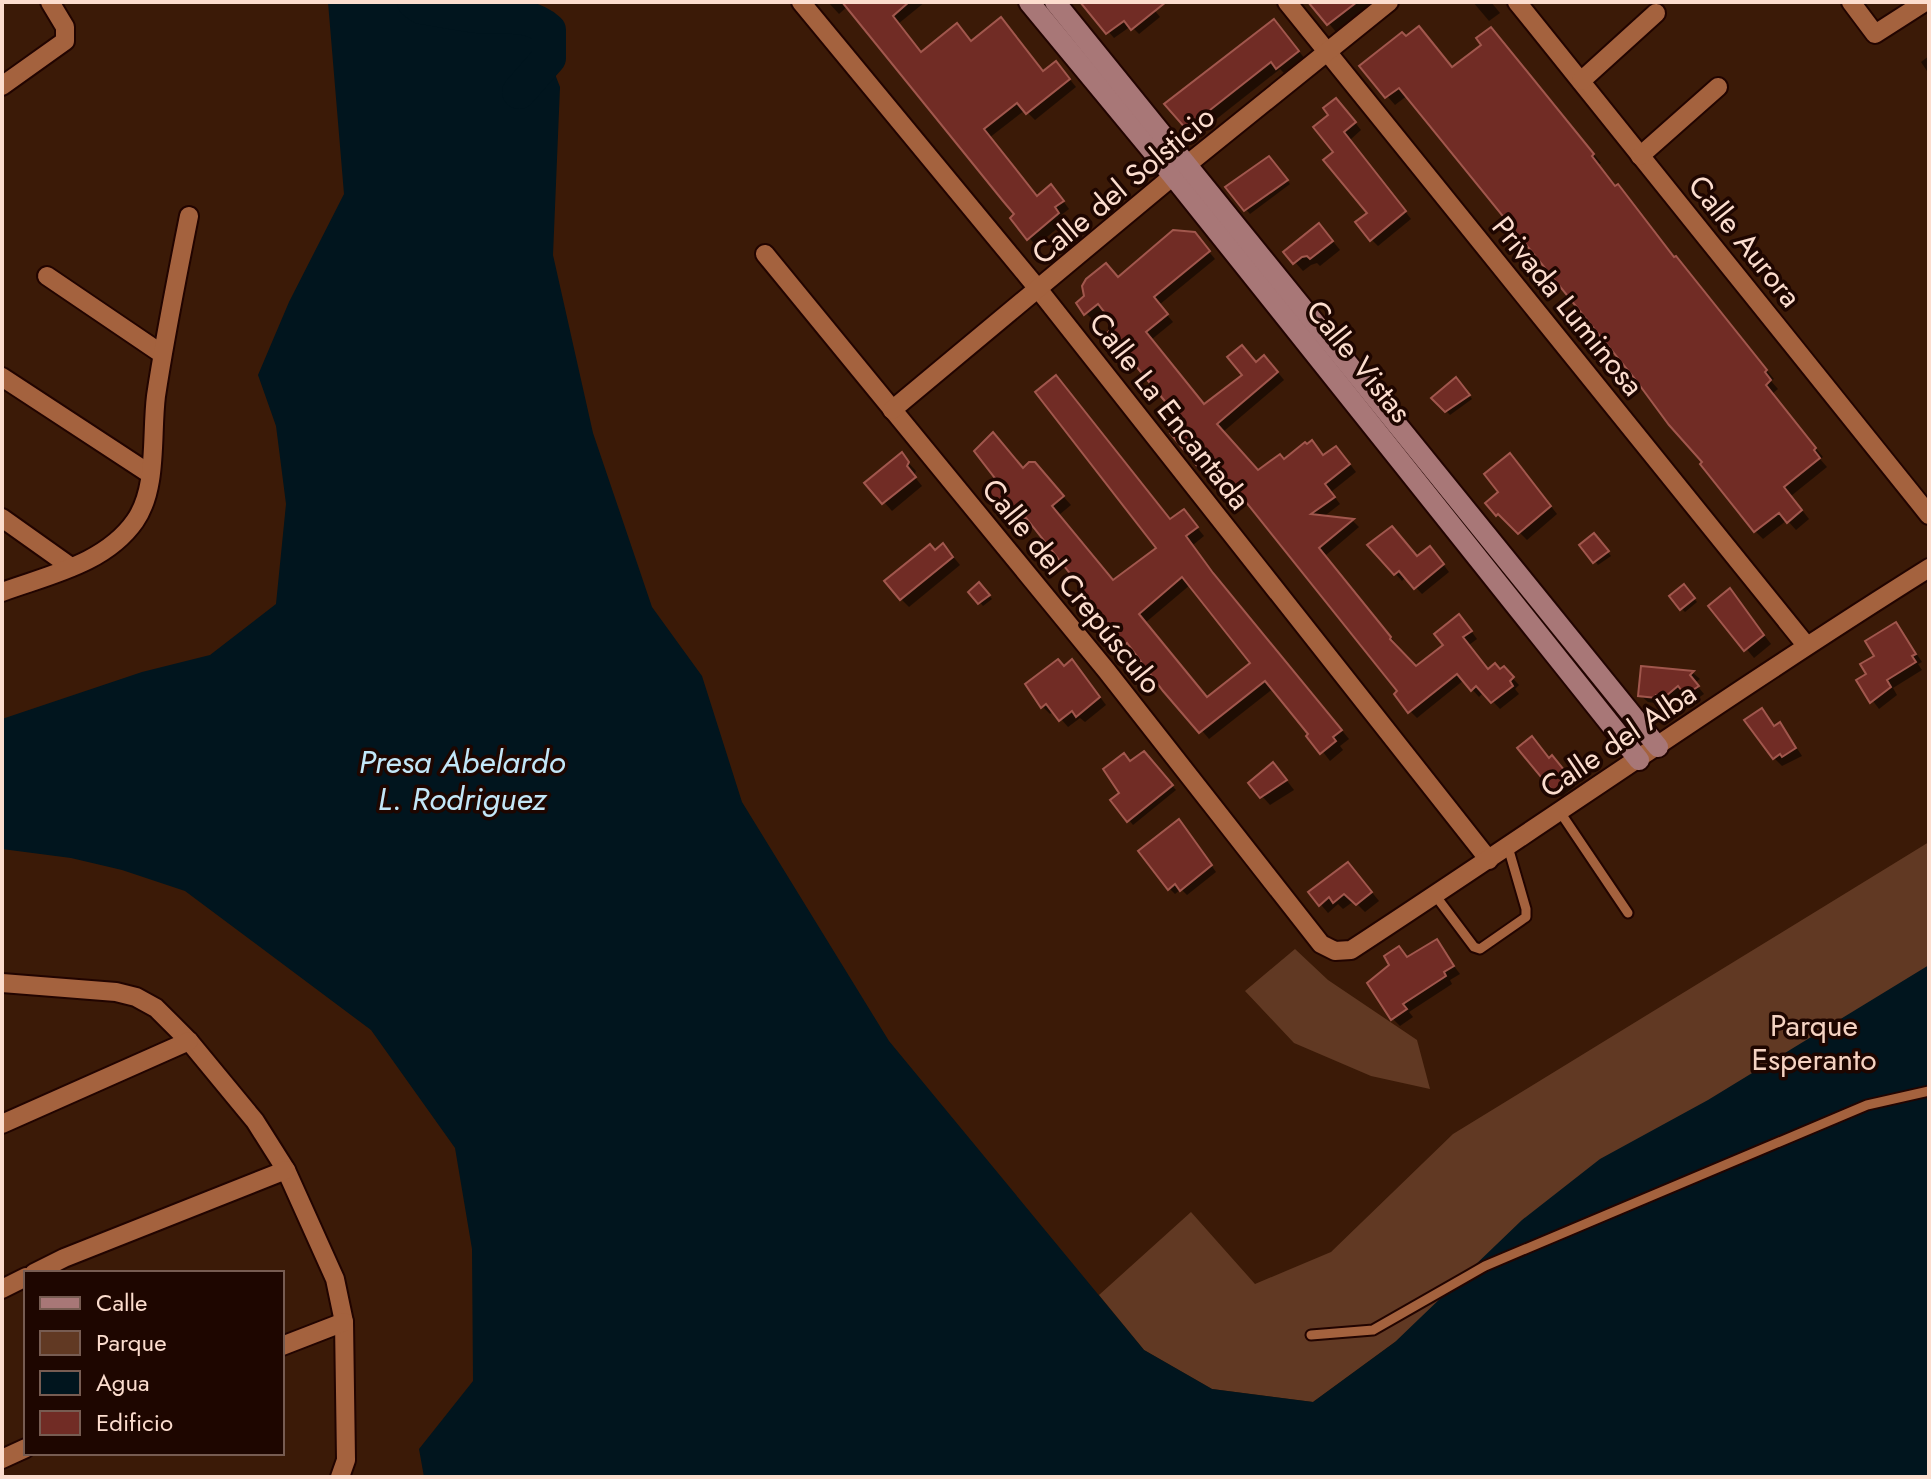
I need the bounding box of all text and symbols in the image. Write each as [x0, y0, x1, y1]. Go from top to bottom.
street label: Calle del Solsticio [1022, 96, 1224, 274]
street label: Calle Aurora [1678, 166, 1812, 316]
street label: Privada Luminosa [1482, 207, 1654, 405]
street label: Calle Vistas [1296, 290, 1422, 432]
street label: Calle La Encantada [1079, 303, 1261, 519]
street label: Calle del Crepúsculo [972, 469, 1172, 703]
street label: Calle del Alba [1531, 672, 1705, 808]
water label: Presa Abelardo L. Rodriguez [359, 739, 565, 822]
park label: Parque Esperanto [1751, 1004, 1877, 1081]
legend [24, 1271, 284, 1455]
text: Calle [96, 1285, 147, 1320]
text: Parque [96, 1325, 167, 1360]
text: Agua [96, 1365, 150, 1400]
text: Edificio [96, 1405, 173, 1440]

